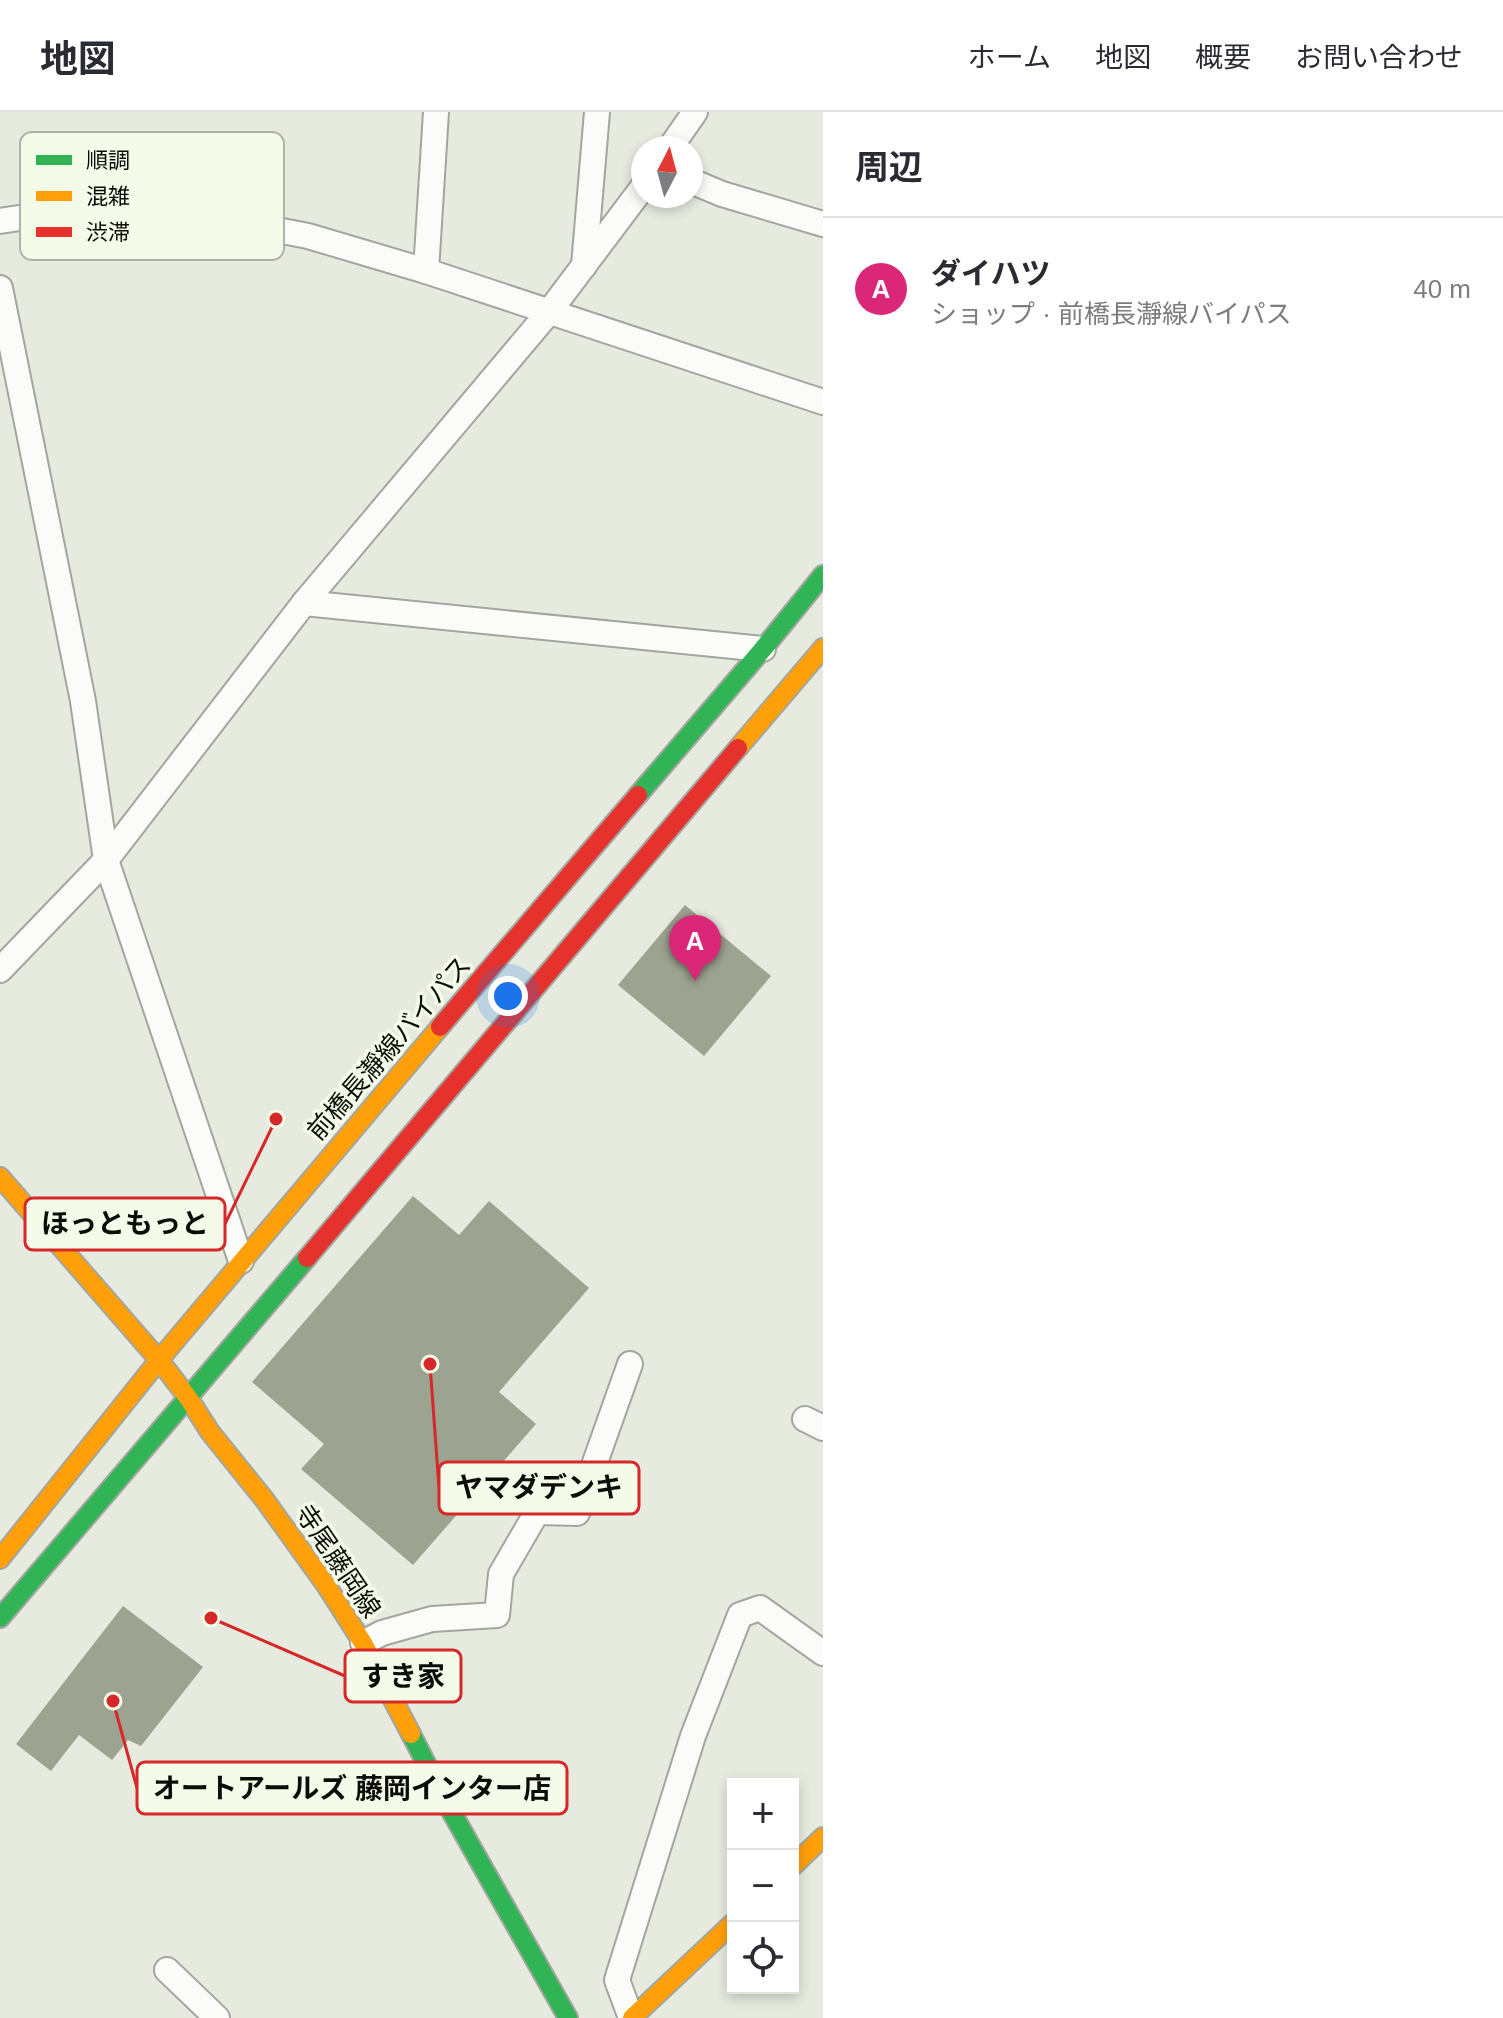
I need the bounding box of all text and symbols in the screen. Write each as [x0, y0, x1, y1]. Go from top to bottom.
text: 地図 [40, 38, 116, 80]
text: ホーム [968, 42, 1051, 73]
text: 地図 [1095, 42, 1151, 73]
text: 概要 [1195, 42, 1251, 73]
text: お問い合わせ [1295, 42, 1463, 73]
legend [20, 132, 284, 260]
north arrow [631, 136, 703, 208]
text: 順調 [86, 148, 130, 173]
text: 周辺 [855, 148, 923, 186]
text: 混雑 [86, 184, 130, 209]
text: 渋滞 [86, 220, 130, 245]
text: ダイハツ [931, 257, 1050, 290]
text: A [872, 274, 890, 304]
text: 40 m [1413, 274, 1471, 304]
text: ショップ · 前橋長瀞線バイパス [931, 299, 1292, 329]
pin: A [669, 915, 721, 981]
street label: 前橋長瀞線バイパス [301, 950, 477, 1146]
your location [488, 976, 528, 1016]
callout: ほっともっと [25, 1198, 225, 1250]
text: ほっともっと [41, 1208, 209, 1239]
callout: ヤマダデンキ [439, 1462, 639, 1514]
text: ヤマダデンキ [455, 1472, 623, 1503]
street label: 寺尾藤岡線 [289, 1499, 387, 1623]
callout: すき家 [345, 1650, 461, 1702]
text: すき家 [361, 1661, 445, 1692]
callout: オートアールズ 藤岡インター店 [137, 1762, 567, 1814]
text: オートアールズ 藤岡インター店 [153, 1773, 551, 1804]
map controls [727, 1778, 799, 1994]
button: + [727, 1778, 799, 1850]
button: − [727, 1850, 799, 1922]
button: locate [727, 1922, 799, 1994]

